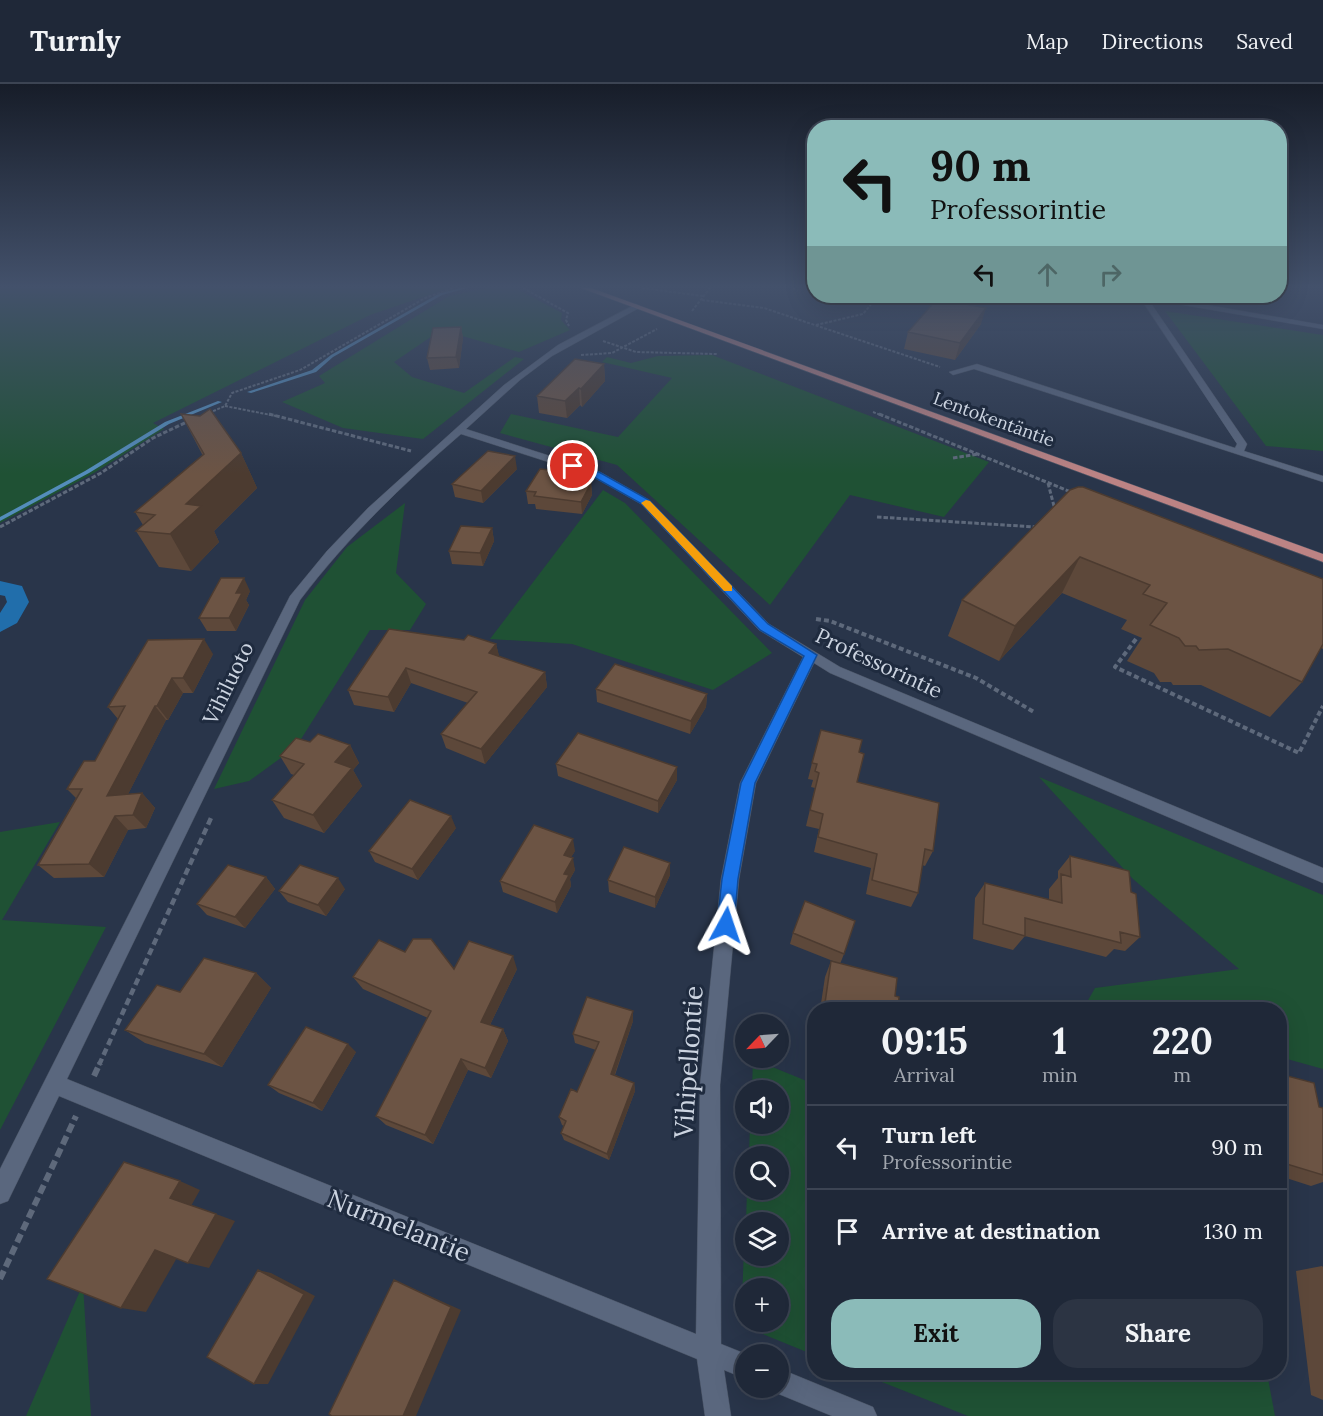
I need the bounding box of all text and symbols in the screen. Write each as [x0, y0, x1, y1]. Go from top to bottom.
text: Turnly [30, 23, 121, 59]
text: Map [1026, 28, 1069, 55]
text: Directions [1102, 28, 1203, 55]
text: Saved [1236, 28, 1293, 55]
text: 90 m [930, 139, 1031, 193]
icon: left [831, 144, 909, 222]
text: Professorintie [930, 192, 1106, 226]
icon: left [968, 258, 1001, 291]
icon: ahead [1031, 258, 1064, 291]
icon: right [1094, 258, 1127, 291]
street label: Lentokentäntie [930, 386, 1058, 452]
pin [547, 440, 598, 491]
icon: arrive [556, 449, 589, 482]
street label: Professorintie [811, 622, 947, 704]
street label: Vihiluoto [196, 637, 260, 730]
position arrow [694, 893, 758, 957]
street label: Vihipellontie [666, 985, 710, 1140]
north arrow [735, 1014, 789, 1068]
map controls [735, 1014, 789, 1398]
text: 09:15 [881, 1018, 968, 1064]
text: 1 [1052, 1018, 1067, 1064]
text: 220 [1152, 1018, 1213, 1064]
text: Arrival [894, 1062, 955, 1087]
text: min [1042, 1062, 1078, 1087]
text: m [1173, 1062, 1191, 1087]
button: sound [735, 1080, 789, 1134]
text: Turn left [882, 1121, 976, 1149]
icon: left [831, 1131, 864, 1164]
text: 90 m [1211, 1133, 1263, 1161]
button: search [735, 1146, 789, 1200]
text: Professorintie [882, 1149, 1012, 1174]
street label: Nurmelantie [323, 1181, 475, 1269]
button: layers [735, 1212, 789, 1266]
icon: arrive [831, 1215, 864, 1248]
text: Arrive at destination [882, 1217, 1100, 1245]
text: 130 m [1204, 1217, 1263, 1245]
button: + [735, 1278, 789, 1332]
button: Exit [831, 1299, 1041, 1368]
button: Share [1053, 1299, 1263, 1368]
button: − [735, 1344, 789, 1398]

